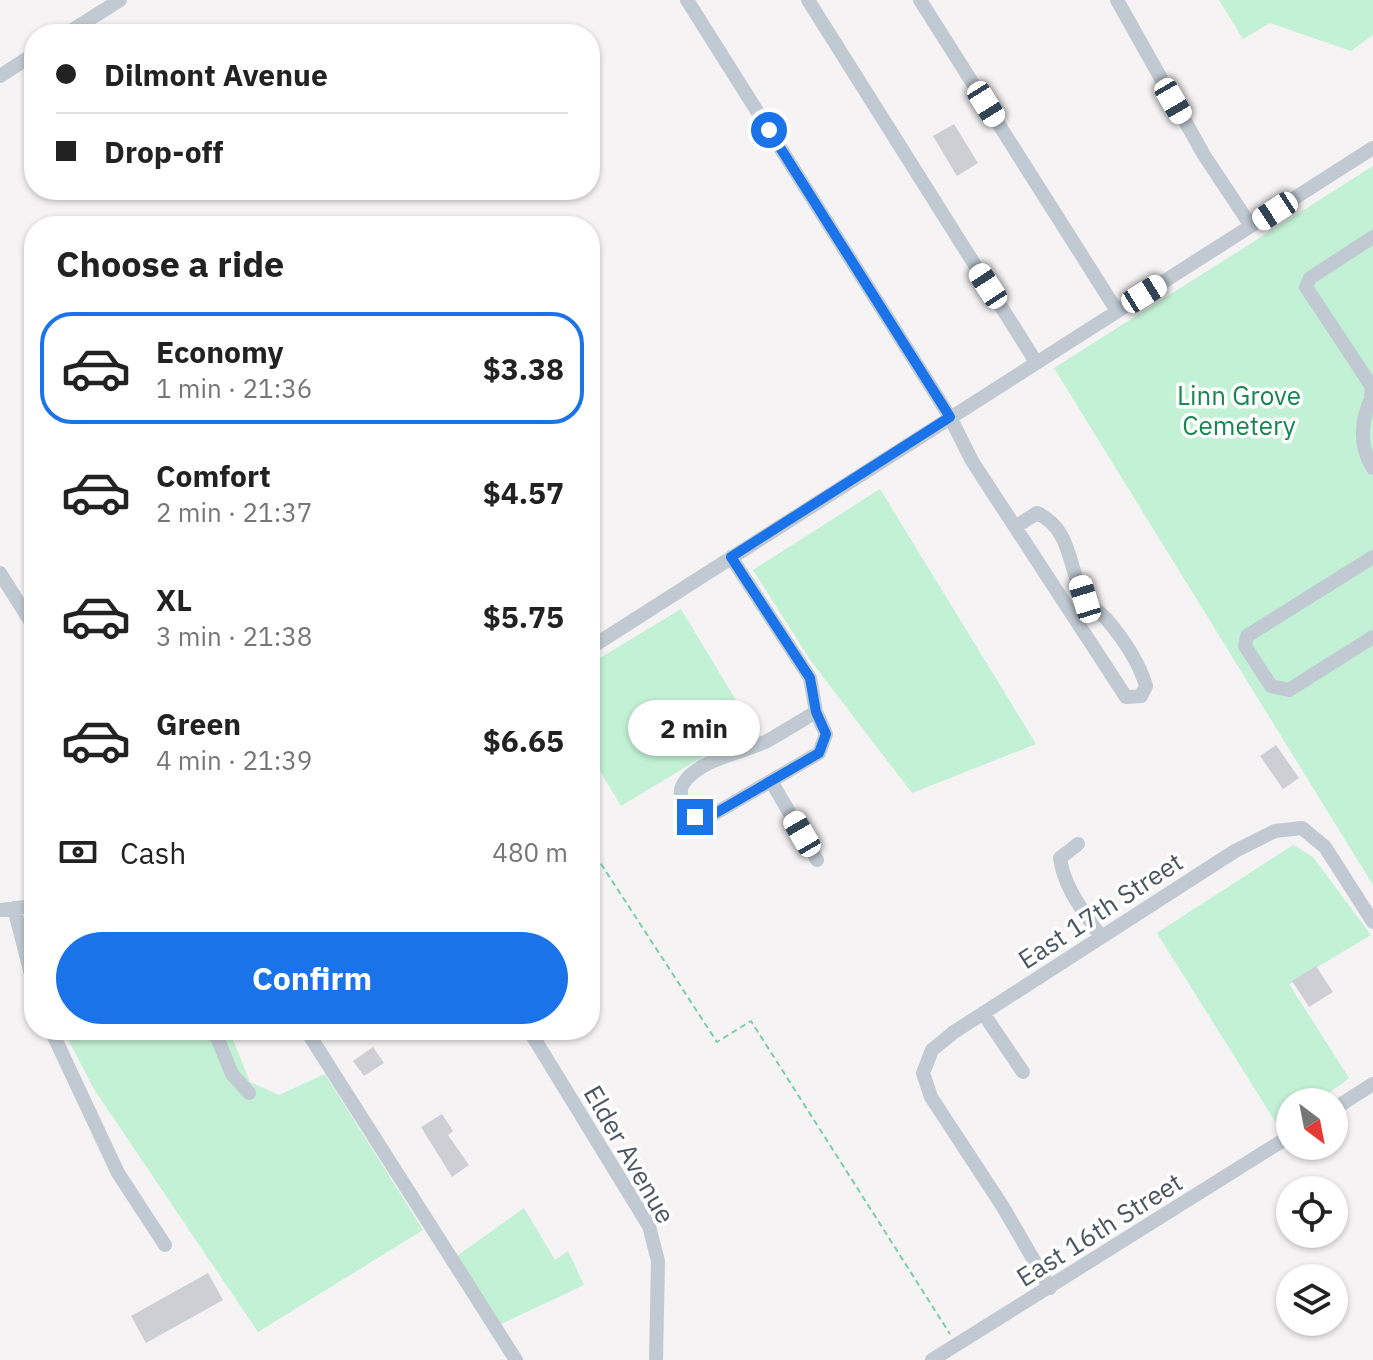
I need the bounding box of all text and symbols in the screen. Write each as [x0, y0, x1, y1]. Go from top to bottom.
text: Dilmont Avenue [104, 55, 328, 94]
car [1151, 74, 1195, 128]
car [963, 77, 1009, 131]
route start [751, 112, 787, 148]
text: Drop-off [104, 132, 223, 171]
car [1248, 188, 1302, 234]
text: Choose a ride [56, 240, 284, 287]
car [965, 259, 1011, 313]
car [1117, 271, 1171, 317]
icon: car [60, 332, 132, 404]
text: Economy [156, 332, 284, 371]
text: $3.38 [483, 349, 564, 388]
text: 1 min · 21:36 [156, 371, 312, 405]
park label: Linn Grove Cemetery [1177, 378, 1301, 442]
icon: car [60, 456, 132, 528]
text: Comfort [156, 456, 271, 495]
text: $4.57 [483, 473, 564, 512]
text: 2 min · 21:37 [156, 495, 312, 529]
car [1067, 573, 1103, 625]
icon: car [60, 580, 132, 652]
text: XL [156, 580, 192, 619]
text: $5.75 [483, 597, 564, 636]
text: 3 min · 21:38 [156, 619, 312, 653]
callout: 2 min [629, 701, 761, 757]
icon: car [60, 704, 132, 776]
text: Green [156, 704, 241, 743]
text: 2 min [660, 711, 728, 745]
text: $6.65 [483, 721, 564, 760]
text: 4 min · 21:39 [156, 743, 312, 777]
route end [677, 799, 713, 835]
car [780, 807, 824, 861]
icon: cash [56, 830, 100, 874]
text: Cash [120, 833, 186, 872]
text: 480 m [492, 835, 568, 869]
street label: East 17th Street [1011, 844, 1189, 976]
button: Confirm [56, 932, 568, 1024]
street label: Elder Avenue [577, 1079, 683, 1229]
north arrow [1276, 1088, 1348, 1160]
map controls [1276, 1088, 1348, 1336]
street label: East 16th Street [1010, 1164, 1188, 1294]
button: locate [1276, 1176, 1348, 1248]
button: layers [1276, 1264, 1348, 1336]

